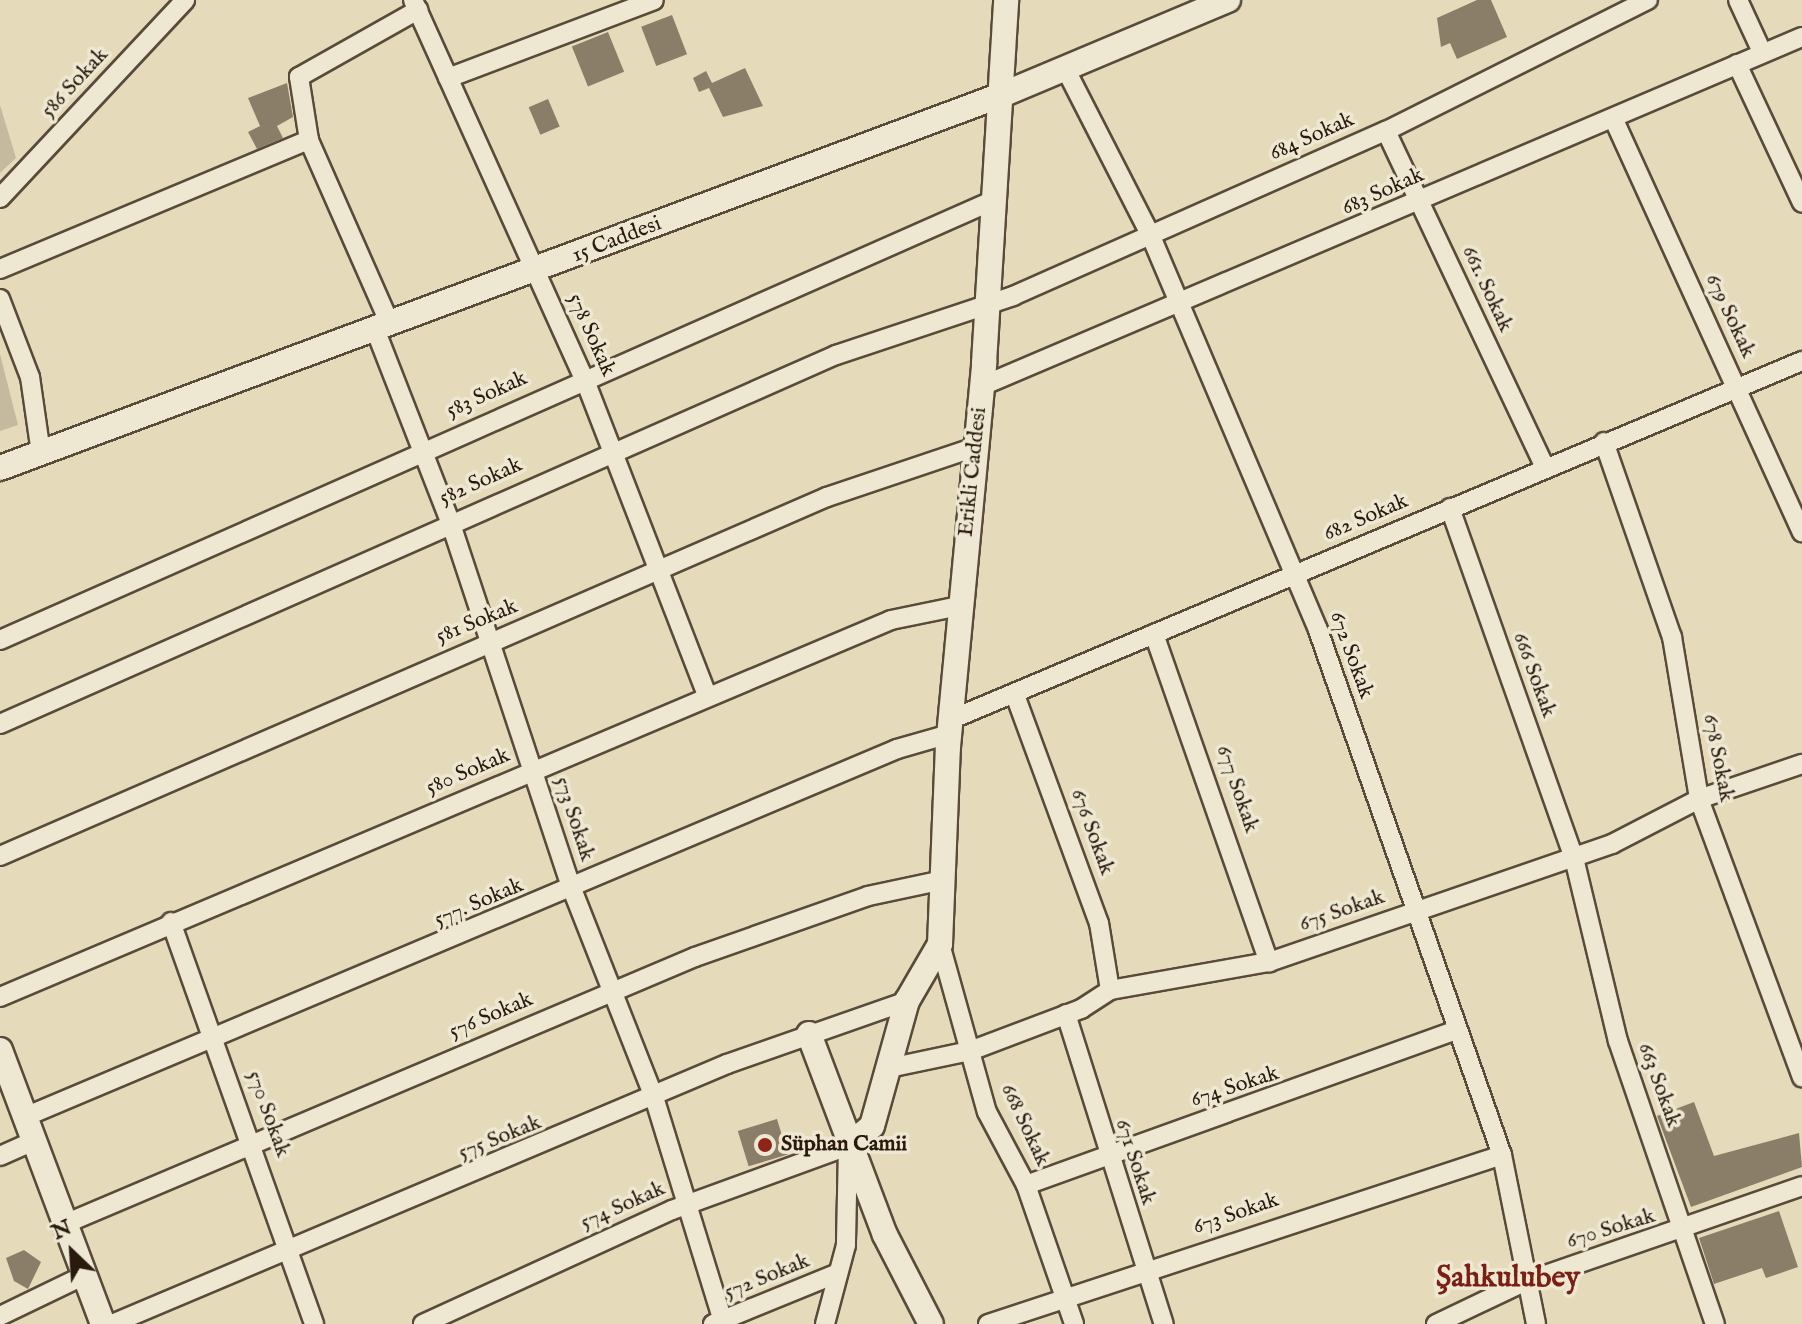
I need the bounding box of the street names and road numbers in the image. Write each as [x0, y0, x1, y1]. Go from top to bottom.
street label: 586 Sokak [36, 42, 114, 124]
street label: 684 Sokak [1266, 107, 1358, 167]
street label: 683 Sokak [1338, 162, 1428, 222]
street label: 15 Caddesi [569, 211, 665, 269]
street label: 661. Sokak [1456, 242, 1518, 336]
street label: 679 Sokak [1699, 270, 1761, 362]
street label: 578 Sokak [561, 290, 621, 380]
street label: 583 Sokak [442, 366, 532, 424]
street label: Erikli Caddesi [953, 406, 993, 538]
street label: 582 Sokak [436, 452, 526, 512]
street label: 682 Sokak [1320, 488, 1412, 548]
street label: 581 Sokak [432, 594, 522, 650]
street label: 672 Sokak [1323, 608, 1379, 702]
street label: 666 Sokak [1506, 629, 1562, 721]
street label: 678 Sokak [1697, 712, 1739, 804]
street label: 677 Sokak [1210, 742, 1264, 836]
street label: 580 Sokak [422, 743, 514, 801]
street label: 573 Sokak [548, 773, 600, 865]
street label: 676 Sokak [1064, 785, 1120, 879]
street label: 577. Sokak [431, 872, 527, 934]
street label: 675 Sokak [1296, 884, 1388, 938]
street label: 576 Sokak [445, 987, 537, 1045]
street label: 663 Sokak [1632, 1039, 1686, 1131]
street label: 674 Sokak [1188, 1060, 1282, 1114]
street label: 570 Sokak [240, 1067, 296, 1161]
street label: 668 Sokak [994, 1080, 1056, 1170]
street label: 575 Sokak [455, 1109, 545, 1167]
street label: 671 Sokak [1109, 1116, 1161, 1208]
street label: 574 Sokak [577, 1176, 669, 1236]
street label: 673 Sokak [1190, 1187, 1282, 1241]
street label: 670 Sokak [1563, 1203, 1659, 1255]
street label: 572 Sokak [721, 1248, 813, 1306]

